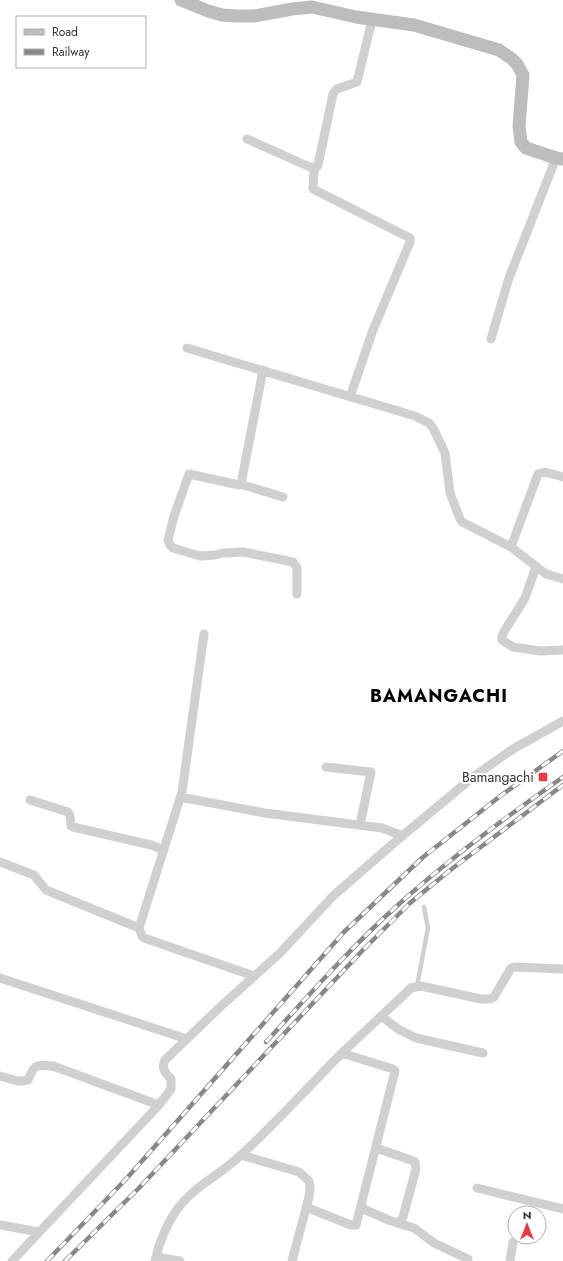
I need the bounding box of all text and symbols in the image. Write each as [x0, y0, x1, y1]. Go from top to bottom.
legend [16, 16, 146, 68]
text: Road [52, 23, 78, 41]
text: Railway [52, 43, 90, 61]
district label: BAMANGACHI [370, 683, 508, 709]
place label: Bamangachi [462, 767, 534, 787]
marker: Bamangachi [537, 771, 549, 783]
north arrow [507, 1205, 547, 1245]
text: N [523, 1207, 531, 1223]

